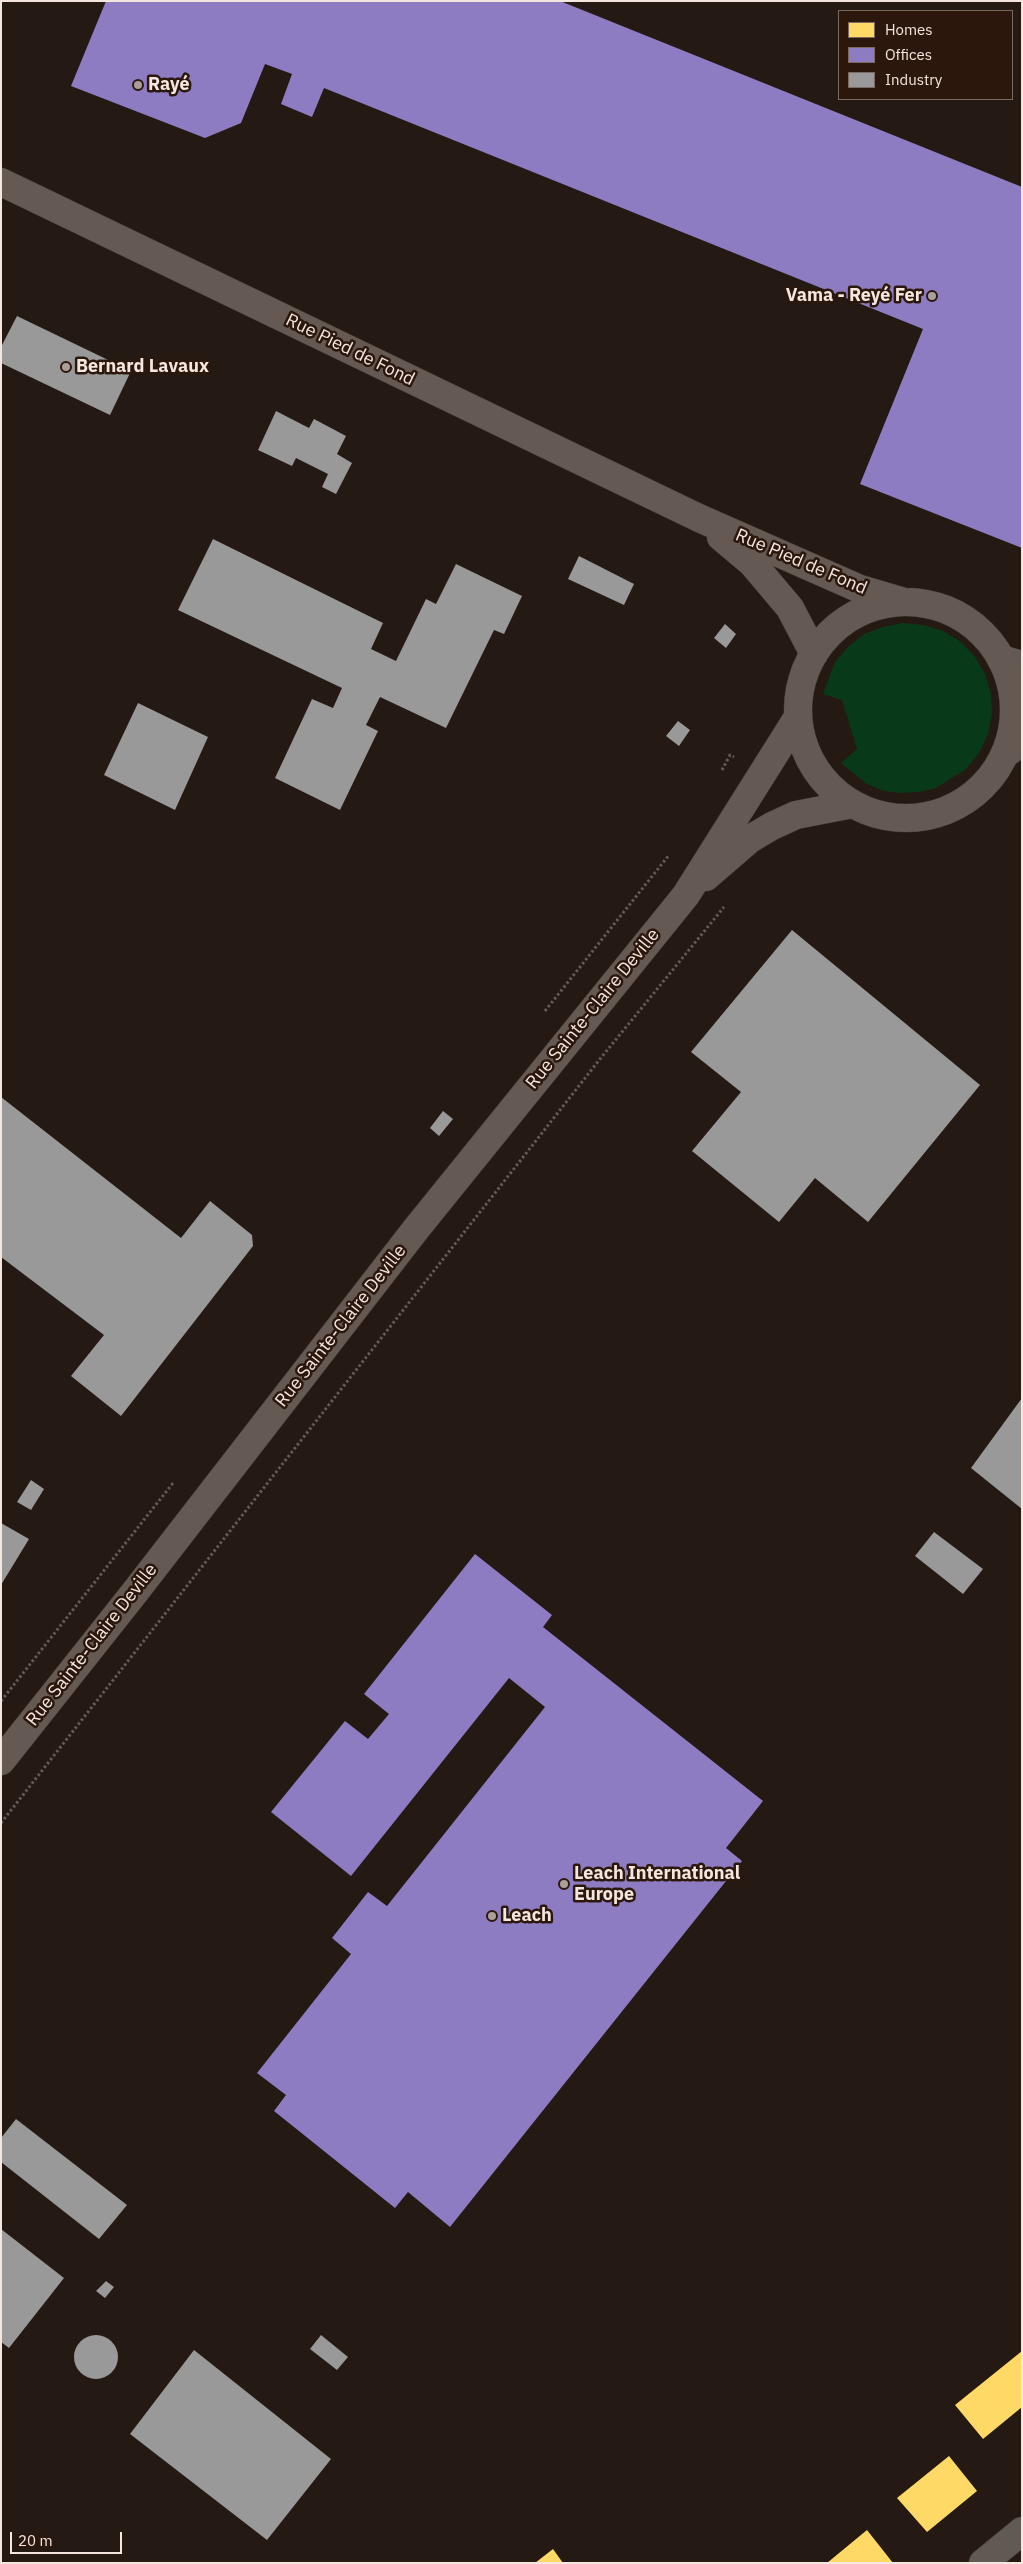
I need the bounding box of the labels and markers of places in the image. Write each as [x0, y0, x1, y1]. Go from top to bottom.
place label: Rayé [148, 74, 190, 96]
marker: Rayé [132, 79, 144, 91]
place label: Vama - Reyé Fer [786, 285, 922, 307]
marker: Vama - Reyé Fer [926, 290, 938, 302]
place label: Bernard Lavaux [76, 356, 209, 378]
marker: Bernard Lavaux [60, 361, 72, 373]
place label: Leach International Europe [574, 1863, 740, 1906]
marker: Leach International Europe [558, 1878, 570, 1890]
place label: Leach [502, 1905, 552, 1927]
marker: Leach [486, 1910, 498, 1922]

